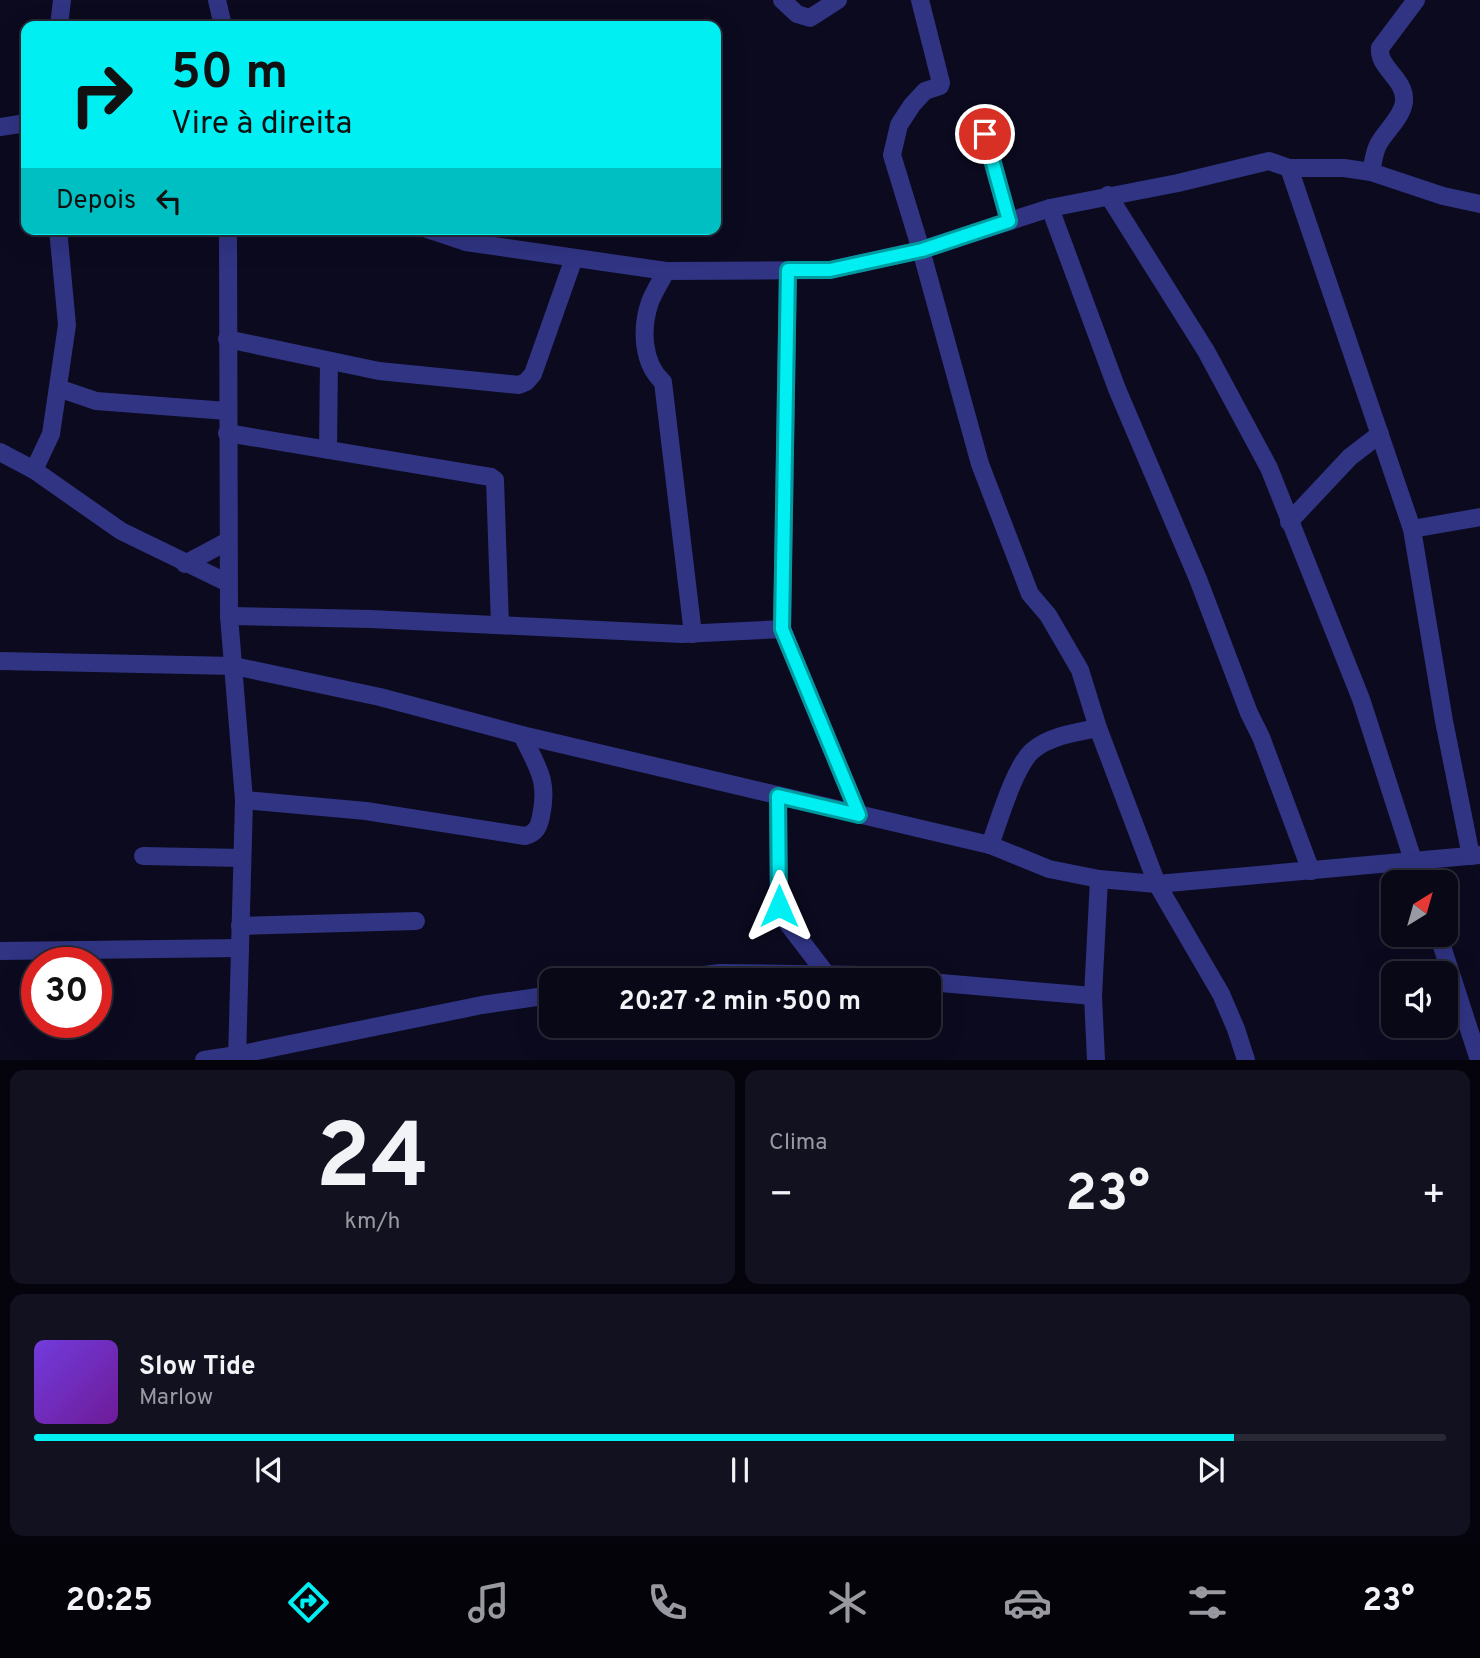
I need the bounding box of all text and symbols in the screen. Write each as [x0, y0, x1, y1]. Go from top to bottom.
text: 50 m [171, 44, 288, 106]
icon: right [56, 49, 147, 140]
pin [955, 104, 1015, 164]
text: Vire à direita [171, 105, 352, 145]
icon: arrive [966, 115, 1004, 153]
icon: left [150, 182, 188, 220]
text: Depois [56, 185, 136, 218]
position arrow [742, 869, 816, 943]
north arrow [1381, 870, 1458, 947]
map controls [1381, 870, 1458, 1038]
speed limit sign: 30 [21, 947, 112, 1038]
button: sound [1381, 961, 1458, 1038]
text: 20:27 · 2 min · 500 m [619, 986, 861, 1019]
text: 24 [315, 1105, 430, 1220]
text: Clima [769, 1129, 827, 1158]
text: 23° [1065, 1163, 1150, 1229]
text: − [769, 1172, 794, 1221]
text: + [1421, 1172, 1446, 1221]
text: km/h [345, 1208, 400, 1237]
text: Slow Tide [139, 1351, 256, 1384]
text: Marlow [139, 1384, 213, 1413]
icon: previous [250, 1451, 288, 1489]
icon: pause [721, 1451, 759, 1489]
icon: next [1192, 1451, 1230, 1489]
icon: directions [284, 1578, 333, 1627]
icon: music [464, 1578, 513, 1627]
icon: phone [643, 1578, 692, 1627]
icon: climate [823, 1578, 872, 1627]
icon: car [1003, 1578, 1052, 1627]
icon: filters [1183, 1578, 1232, 1627]
text: 20:25 [65, 1582, 153, 1622]
text: 23° [1362, 1582, 1415, 1622]

